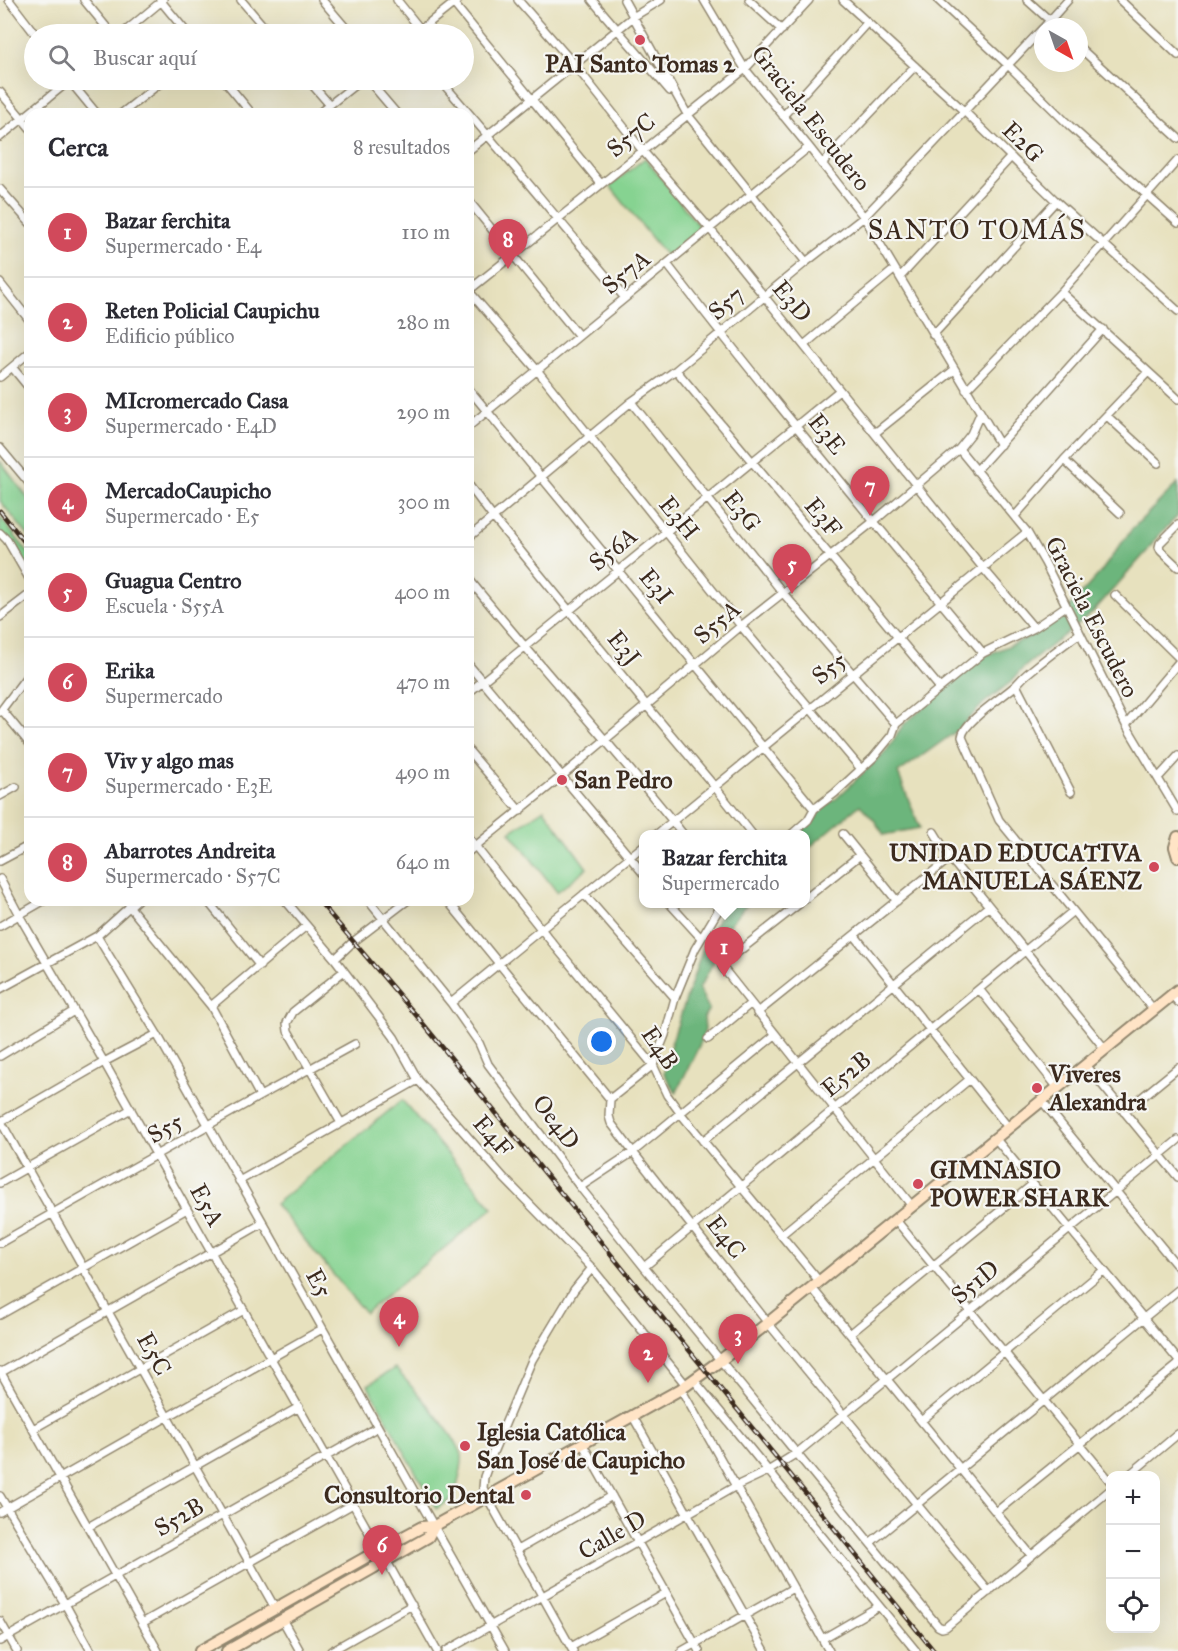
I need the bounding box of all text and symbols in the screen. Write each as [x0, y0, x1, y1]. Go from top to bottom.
north arrow [1034, 18, 1088, 72]
search box [24, 24, 474, 90]
marker: PAI Santo Tomas 2 [633, 33, 647, 47]
street label: Graciela Escudero [745, 39, 877, 197]
icon: search [45, 41, 78, 74]
text: Buscar aquí [93, 44, 196, 71]
place label: PAI Santo Tomas 2 [545, 49, 736, 79]
street label: S57C [601, 106, 661, 164]
street label: E2G [996, 115, 1050, 169]
text: Cerca [48, 131, 108, 163]
text: 8 resultados [353, 135, 450, 159]
text: Bazar ferchita [105, 207, 230, 234]
district label: SANTO TOMÁS [868, 213, 1086, 246]
text: 1 [64, 220, 71, 244]
text: 110 m [402, 220, 450, 244]
pin: 8 [488, 220, 528, 269]
text: Supermercado · E4 [105, 234, 261, 258]
street label: S57A [596, 243, 656, 301]
street label: E3D [766, 274, 818, 328]
street label: S57 [702, 279, 750, 327]
text: Reten Policial Caupichu [105, 297, 320, 324]
text: 2 [63, 310, 72, 334]
text: 280 m [397, 310, 450, 334]
text: Edificio público [105, 324, 235, 348]
text: MIcromercado Casa [105, 387, 288, 414]
text: 3 [64, 400, 72, 424]
text: 290 m [397, 400, 450, 424]
street label: E3E [802, 407, 852, 461]
text: Supermercado · E4D [105, 414, 277, 438]
pin: 7 [850, 466, 890, 516]
text: MercadoCaupicho [105, 477, 271, 504]
street label: E3G [716, 484, 768, 538]
text: 4 [62, 490, 73, 514]
text: 300 m [398, 490, 450, 514]
street label: E3H [652, 490, 706, 546]
street label: E3F [798, 491, 848, 543]
text: Supermercado · E5 [105, 504, 259, 528]
street label: S56A [583, 521, 643, 577]
street label: Graciela Escudero [1038, 531, 1146, 703]
pin: 5 [772, 544, 812, 594]
street label: E3I [633, 562, 679, 610]
text: Guagua Centro [105, 567, 241, 594]
text: 5 [63, 580, 72, 604]
text: 400 m [394, 580, 450, 604]
text: Escuela · S55A [105, 594, 224, 618]
street label: S55A [687, 594, 747, 650]
street label: E3J [601, 624, 647, 672]
street label: S55 [806, 645, 852, 691]
text: Erika [105, 657, 155, 684]
text: 6 [62, 670, 73, 694]
text: 470 m [396, 670, 450, 694]
text: Supermercado [105, 684, 223, 708]
text: Viv y algo mas [105, 747, 234, 774]
text: 7 [62, 760, 73, 784]
text: 490 m [395, 760, 450, 784]
place label: San Pedro [574, 765, 672, 795]
marker: San Pedro [555, 773, 569, 787]
text: Supermercado · E3E [105, 774, 272, 798]
popup [639, 830, 810, 908]
text: Abarrotes Andreita [105, 837, 275, 864]
place label: UNIDAD EDUCATIVA MANUELA SÁENZ [889, 838, 1143, 896]
text: Bazar ferchita [662, 844, 787, 871]
text: 8 [62, 850, 73, 874]
text: 640 m [396, 850, 450, 874]
marker: UNIDAD EDUCATIVA MANUELA SÁENZ [1147, 860, 1161, 874]
text: Supermercado · S57C [105, 864, 281, 888]
text: Supermercado [662, 871, 779, 895]
pin: 1 [704, 928, 744, 977]
street label: E4B [635, 1020, 685, 1076]
your location [587, 1027, 616, 1056]
street label: E52B [815, 1044, 877, 1104]
place label: Viveres Alexandra [1047, 1059, 1147, 1117]
marker: Viveres Alexandra [1030, 1081, 1044, 1095]
street label: Oe4D [526, 1089, 586, 1155]
street label: S55 [142, 1106, 188, 1150]
street label: E4F [467, 1109, 520, 1164]
place label: GIMNASIO POWER SHARK [930, 1155, 1109, 1213]
marker: GIMNASIO POWER SHARK [911, 1177, 925, 1191]
street label: E5A [183, 1178, 231, 1232]
street label: E4C [700, 1209, 752, 1265]
street label: S51D [945, 1254, 1005, 1310]
street label: E5 [299, 1263, 339, 1303]
pin: 4 [380, 1298, 418, 1347]
pin: 3 [718, 1314, 758, 1364]
street label: E5C [130, 1327, 178, 1381]
pin: 2 [628, 1334, 668, 1383]
place label: Iglesia Católica San José de Caupicho [477, 1417, 685, 1475]
marker: Iglesia Católica San José de Caupicho [458, 1439, 472, 1453]
map controls [1106, 1471, 1160, 1633]
button: + [1106, 1471, 1160, 1525]
place label: Consultorio Dental [324, 1480, 514, 1510]
marker: Consultorio Dental [519, 1488, 533, 1502]
street label: S52B [149, 1491, 209, 1543]
street label: Calle D [573, 1504, 651, 1566]
button: − [1106, 1525, 1160, 1579]
pin: 6 [362, 1526, 401, 1575]
button: locate [1106, 1579, 1160, 1633]

